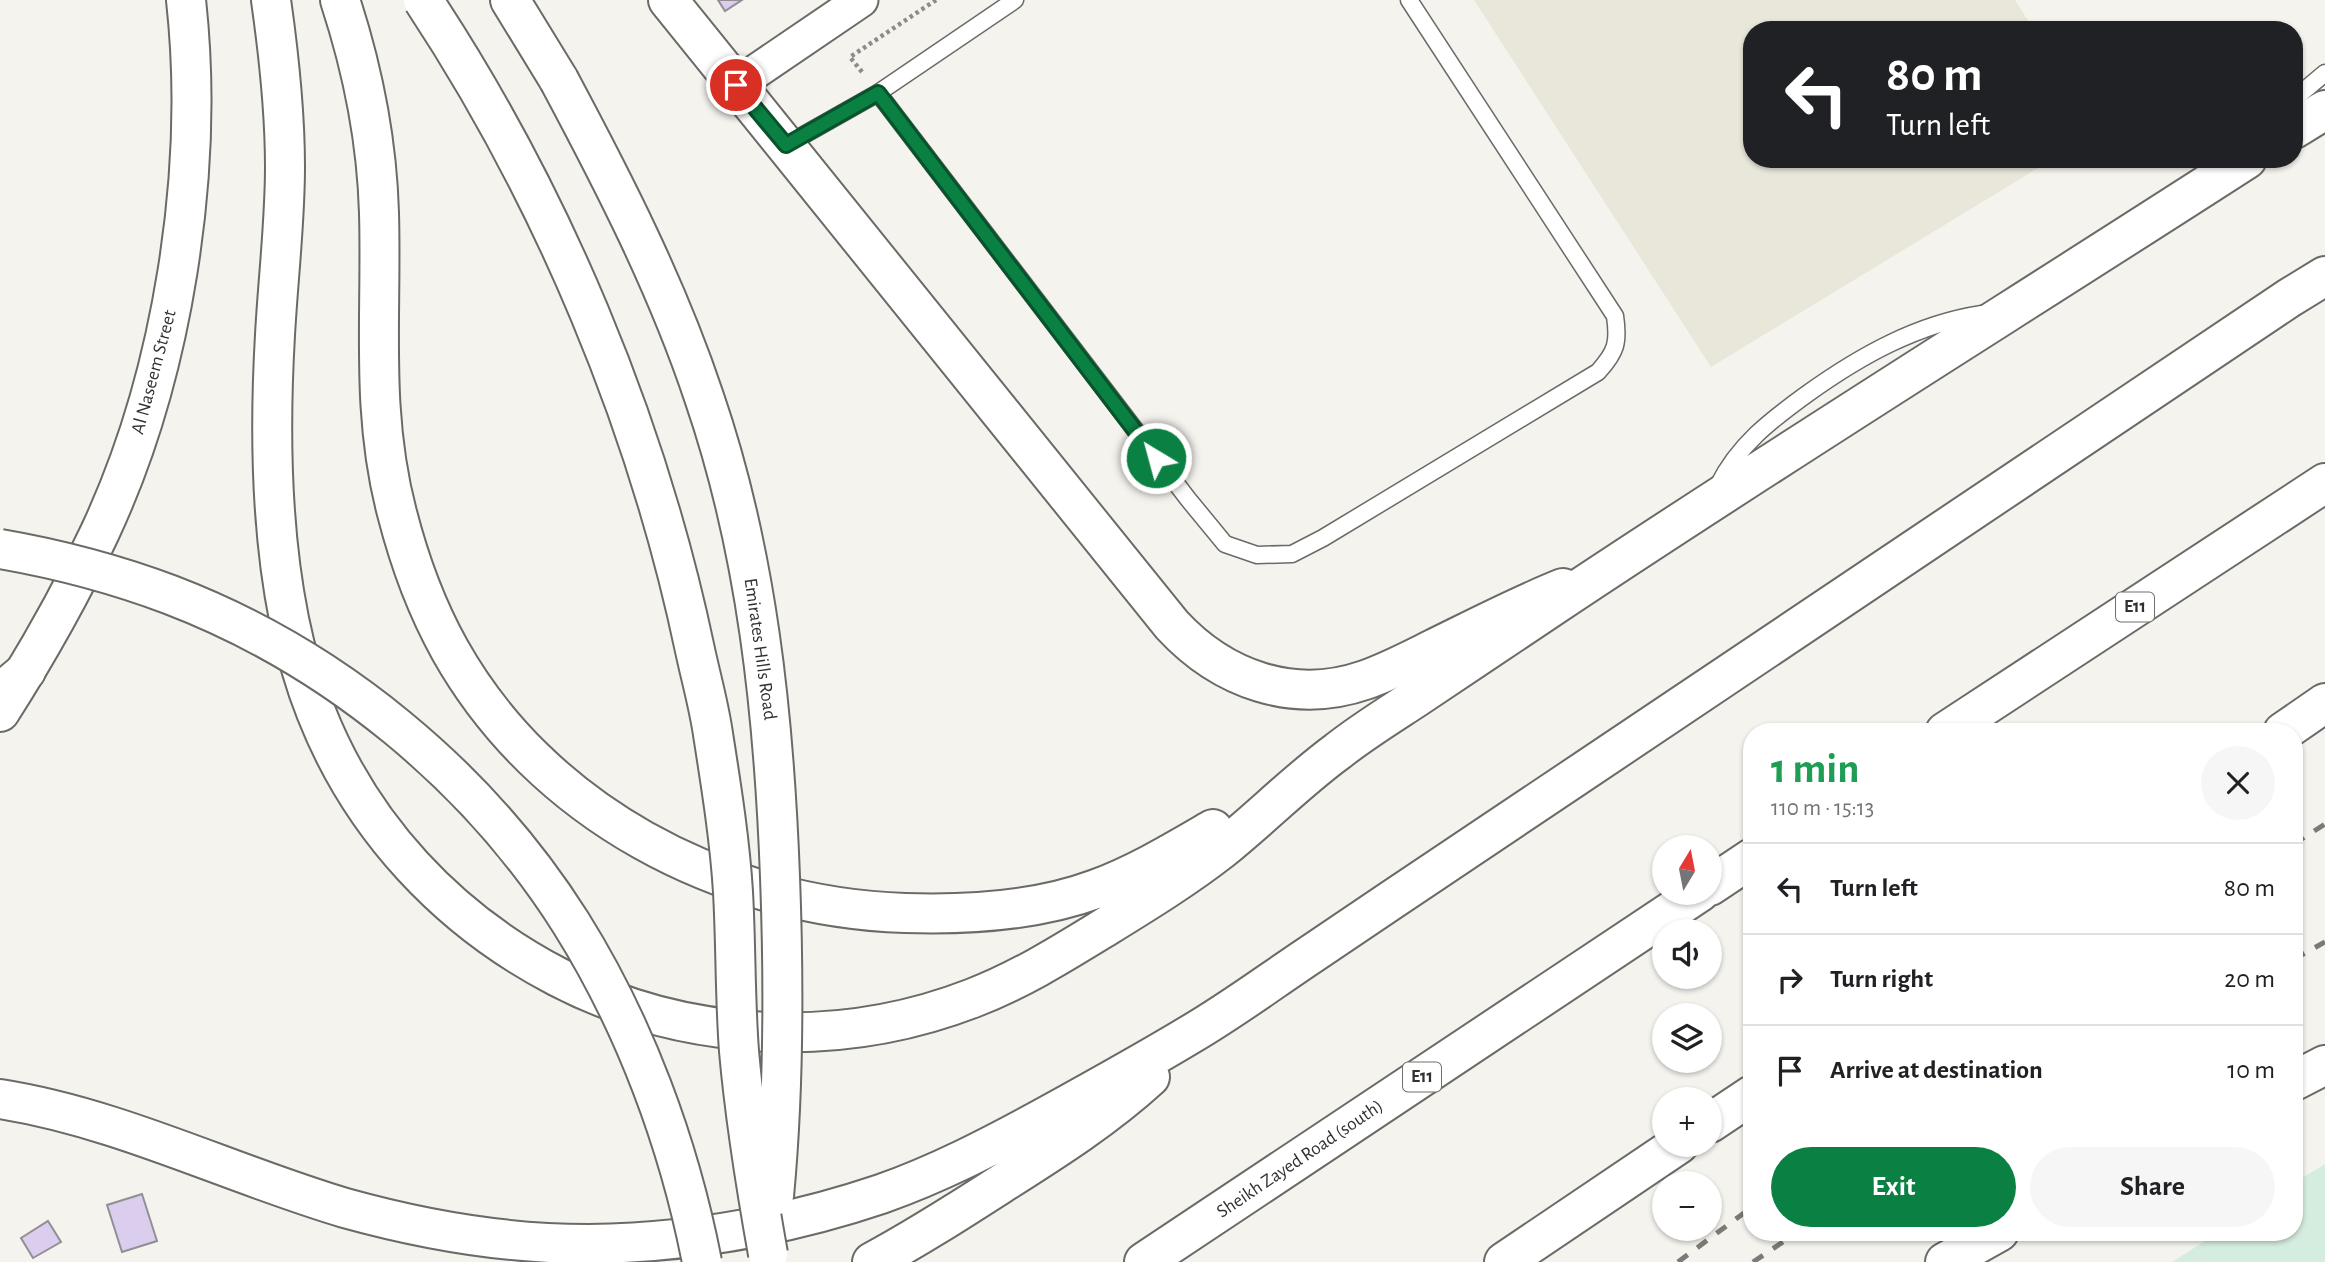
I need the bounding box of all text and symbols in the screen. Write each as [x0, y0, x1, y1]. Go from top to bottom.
icon: left [1771, 49, 1862, 140]
text: 80 m [1886, 51, 1983, 100]
pin [706, 55, 766, 115]
icon: arrive [717, 66, 755, 104]
text: Turn left [1886, 109, 1990, 141]
street label: Al Naseem Street [128, 308, 180, 436]
position arrow [1119, 421, 1193, 495]
street label: Emirates Hills Road [741, 577, 779, 721]
road number: E11 [2116, 592, 2154, 622]
button: close [2201, 746, 2275, 820]
text: 1 min [1771, 748, 1860, 790]
text: 110 m · 15:13 [1771, 797, 1874, 820]
north arrow [1652, 835, 1722, 905]
map controls [1652, 835, 1722, 1241]
icon: left [1771, 870, 1809, 908]
text: Turn left [1830, 875, 1918, 901]
text: 80 m [2224, 875, 2275, 901]
button: sound [1652, 919, 1722, 989]
icon: right [1771, 961, 1809, 999]
text: Turn right [1830, 966, 1933, 992]
text: 20 m [2224, 966, 2275, 992]
button: layers [1652, 1003, 1722, 1073]
icon: arrive [1771, 1052, 1809, 1090]
text: Arrive at destination [1830, 1057, 2043, 1083]
text: 10 m [2227, 1057, 2275, 1083]
road number: E11 [1403, 1062, 1441, 1092]
button: + [1652, 1087, 1722, 1157]
street label: Sheikh Zayed Road (south) [1213, 1096, 1387, 1222]
button: Exit [1771, 1147, 2016, 1227]
button: Share [2030, 1147, 2275, 1227]
button: − [1652, 1171, 1722, 1241]

